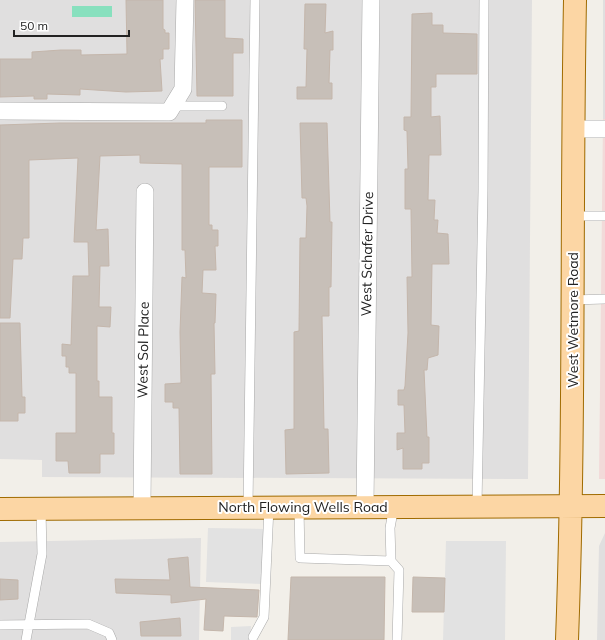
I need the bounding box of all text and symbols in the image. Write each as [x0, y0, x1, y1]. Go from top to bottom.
scale bar [14, 12, 129, 38]
text: 50 m [20, 18, 48, 33]
street label: West Schafer Drive [357, 191, 377, 317]
street label: West Wetmore Road [564, 252, 582, 388]
street label: West Sol Place [133, 301, 153, 399]
street label: North Flowing Wells Road [218, 498, 388, 516]

